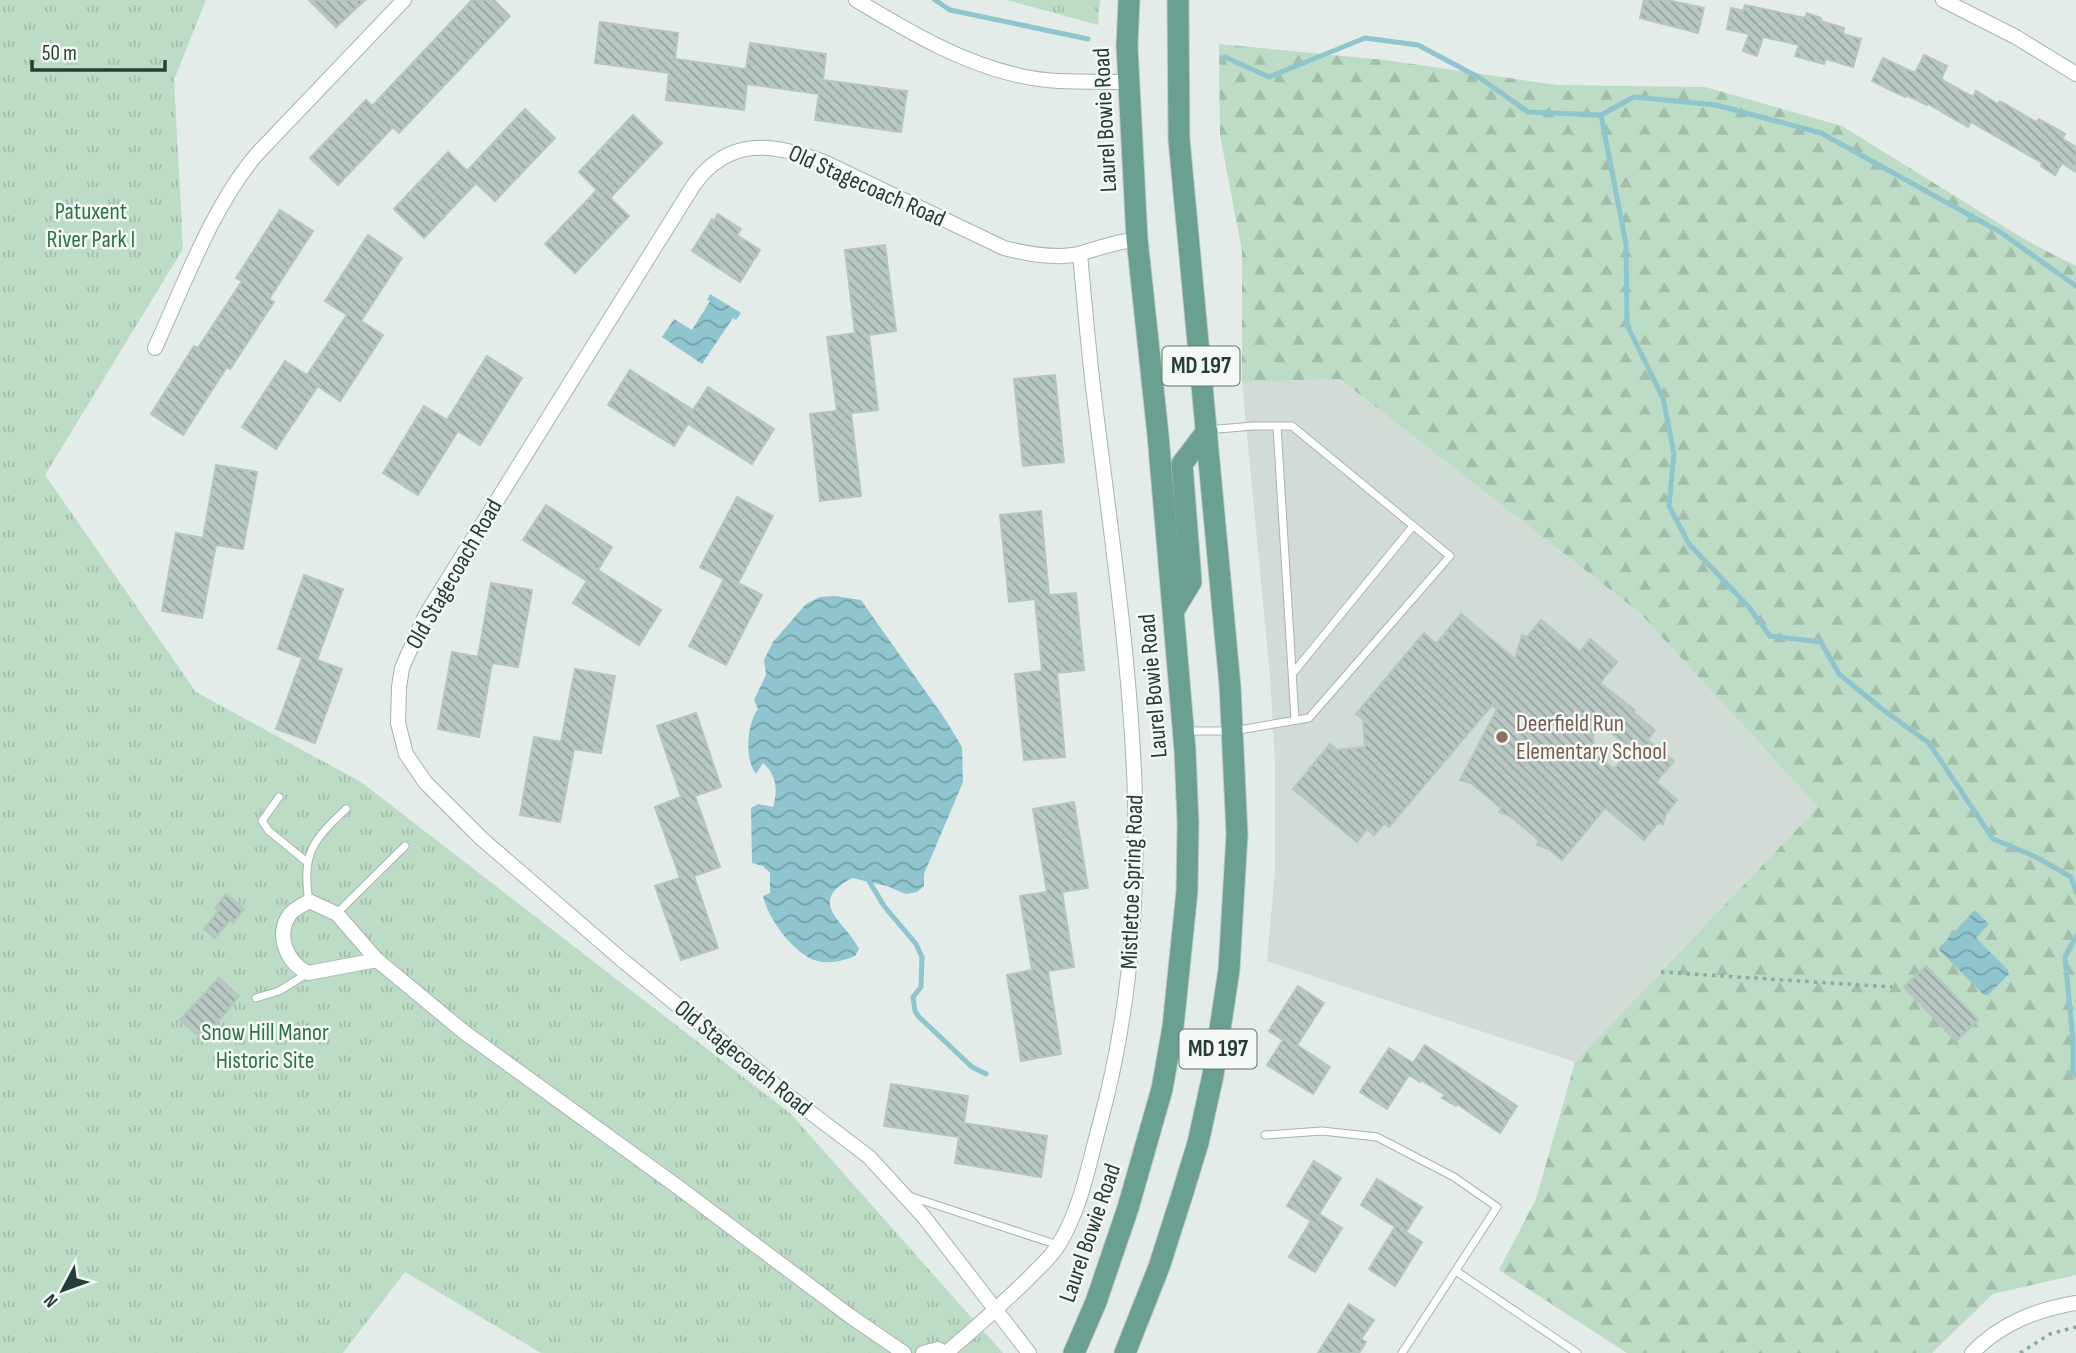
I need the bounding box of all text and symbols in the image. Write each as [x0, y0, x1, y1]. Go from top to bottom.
scale bar [32, 28, 164, 72]
text: 50 m [42, 41, 77, 66]
street label: Laurel Bowie Road [1087, 47, 1123, 193]
street label: Old Stagecoach Road [784, 139, 950, 233]
park label: Patuxent River Park I [47, 197, 135, 254]
road number: MD 197 [1162, 346, 1240, 386]
street label: Old Stagecoach Road [399, 494, 509, 654]
street label: Laurel Bowie Road [1132, 613, 1174, 759]
place label: Deerfield Run Elementary School [1516, 709, 1667, 766]
marker: Deerfield Run Elementary School [1494, 729, 1510, 745]
street label: Mistletoe Spring Road [1114, 794, 1150, 970]
street label: Old Stagecoach Road [668, 994, 818, 1122]
park label: Snow Hill Manor Historic Site [201, 1018, 329, 1075]
road number: MD 197 [1180, 1030, 1256, 1068]
street label: Laurel Bowie Road [1053, 1160, 1127, 1306]
north arrow [28, 1255, 98, 1325]
text: N [39, 1289, 63, 1312]

